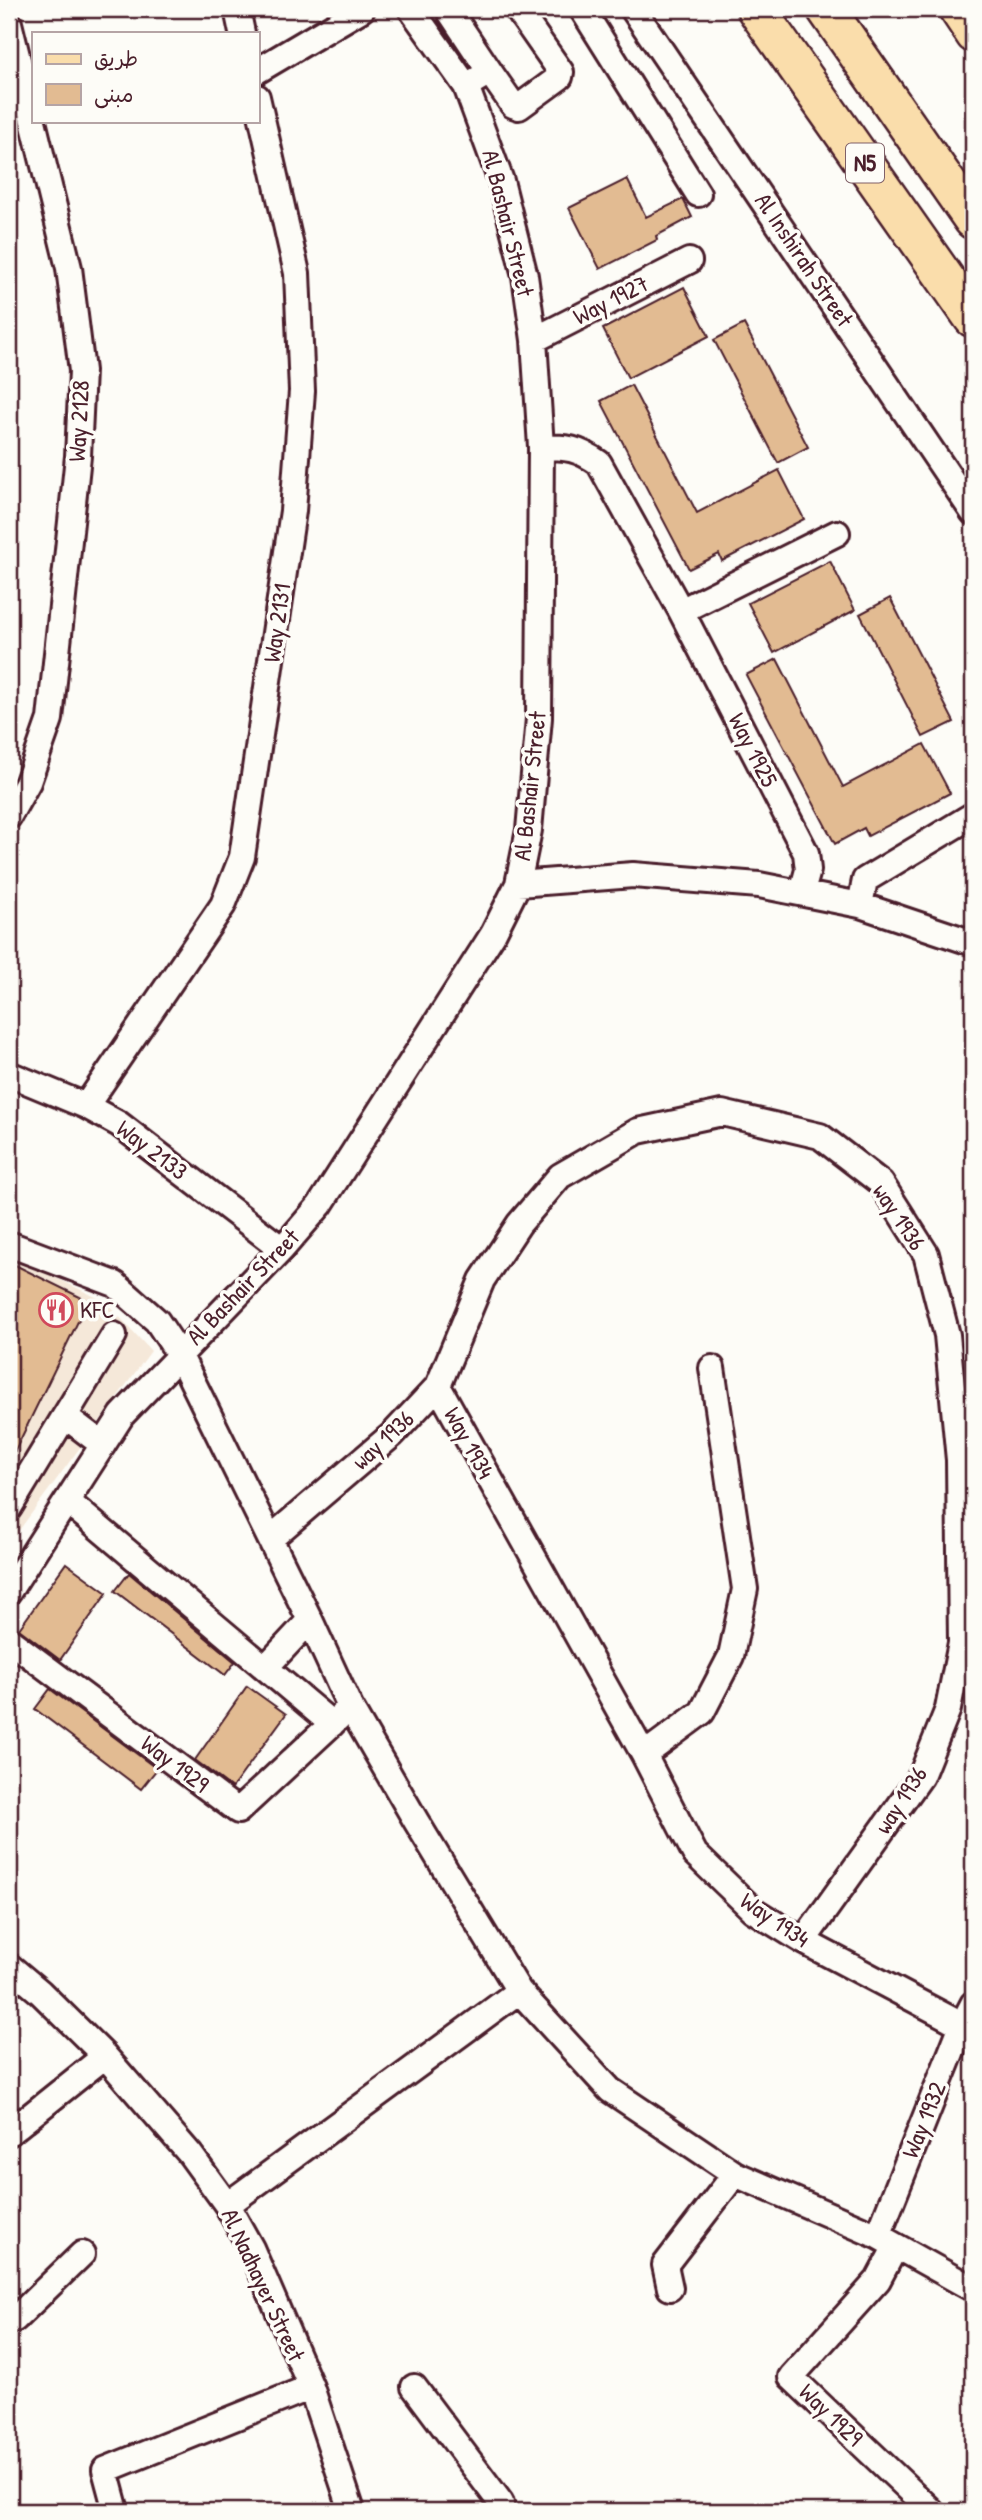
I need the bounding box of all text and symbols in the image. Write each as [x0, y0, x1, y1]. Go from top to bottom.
legend [32, 32, 259, 122]
text: طريق [94, 44, 138, 73]
text: مبنى [94, 80, 133, 109]
road number: N5 [846, 144, 884, 182]
street label: Al Bashair Street [475, 146, 543, 300]
street label: Al Inshirah Street [748, 186, 862, 333]
street label: Way 1927 [567, 267, 654, 332]
street label: Way 2128 [60, 379, 96, 462]
street label: Way 2131 [255, 581, 297, 664]
street label: Way 1925 [722, 707, 786, 792]
street label: Al Bashair Street [505, 709, 553, 862]
street label: Way 2133 [111, 1112, 195, 1186]
street label: way 1936 [866, 1177, 934, 1256]
street label: Al Bashair Street [179, 1221, 306, 1351]
restaurant icon: KFC [37, 1291, 75, 1329]
place label: KFC [80, 1293, 115, 1325]
street label: Way 1934 [437, 1401, 503, 1484]
street label: way 1936 [344, 1402, 420, 1476]
street label: Way 1929 [135, 1727, 216, 1799]
street label: way 1936 [867, 1760, 934, 1839]
street label: Way 1934 [735, 1884, 816, 1954]
street label: Way 1932 [893, 2077, 953, 2162]
street label: Al Nadhayer Street [215, 2203, 314, 2367]
street label: Way 1929 [793, 2376, 871, 2453]

